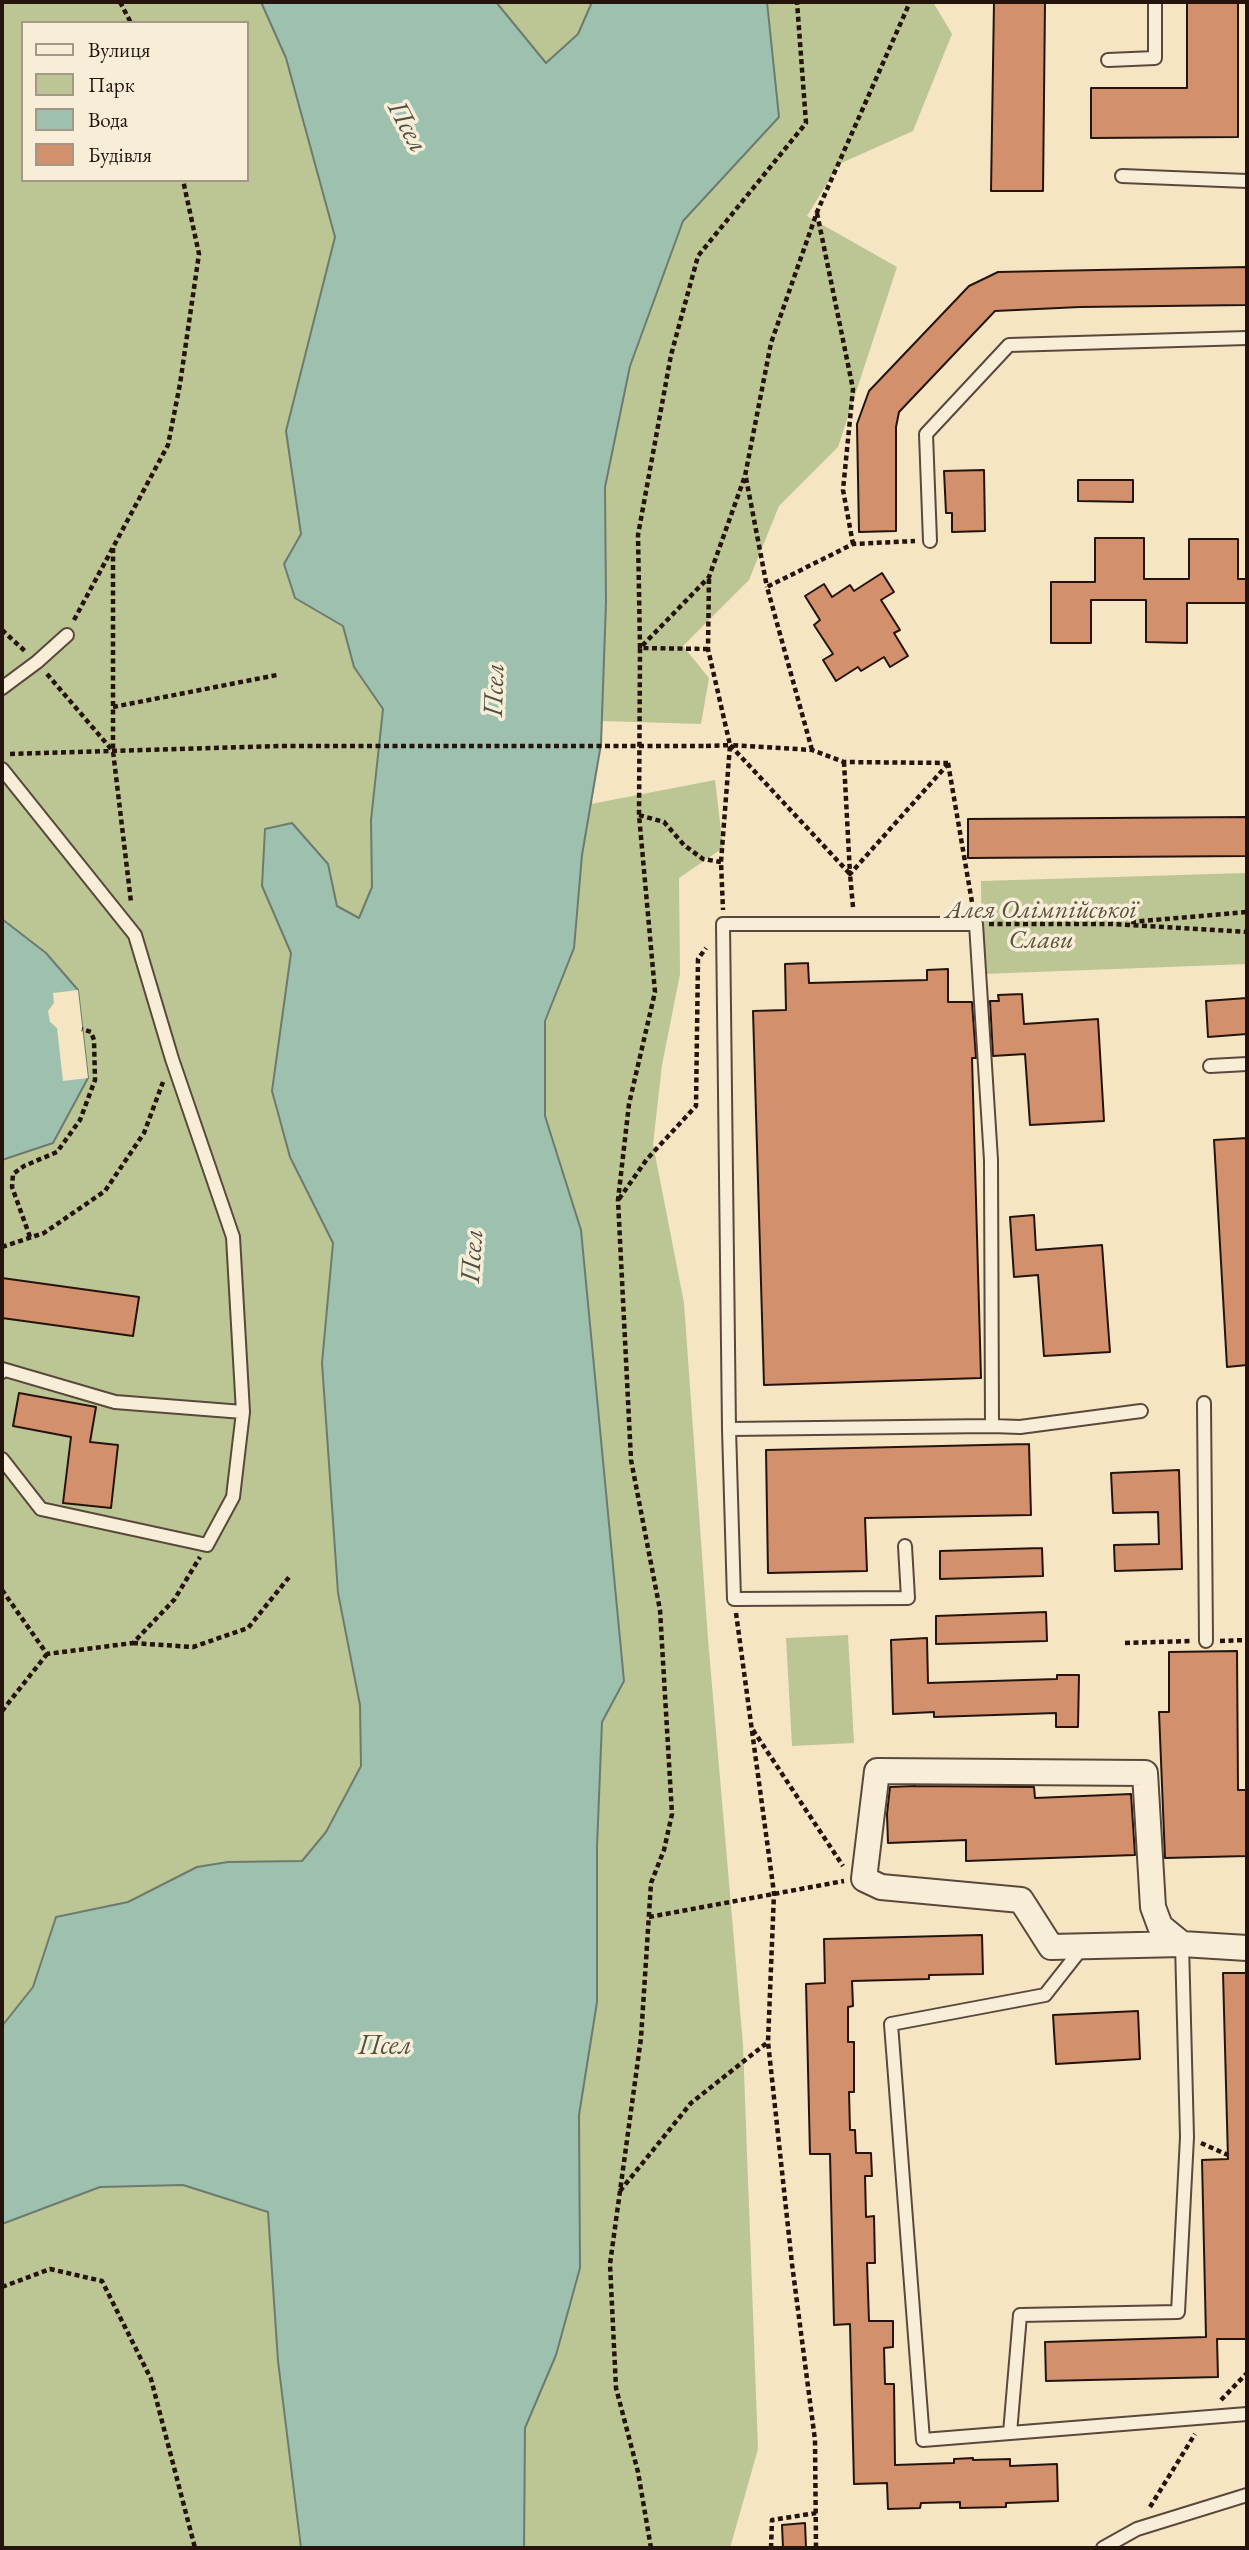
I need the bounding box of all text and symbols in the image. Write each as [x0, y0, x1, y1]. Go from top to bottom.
legend [21, 21, 248, 182]
text: Вулиця [88, 36, 150, 63]
text: Парк [88, 71, 135, 98]
water label: Псел [379, 95, 435, 159]
text: Вода [88, 106, 128, 133]
text: Будівля [88, 141, 152, 168]
water label: Псел [477, 662, 513, 718]
park label: Алея Олімпійської Слави [945, 895, 1137, 956]
water label: Псел [454, 1228, 492, 1284]
water label: Псел [358, 2029, 412, 2063]

